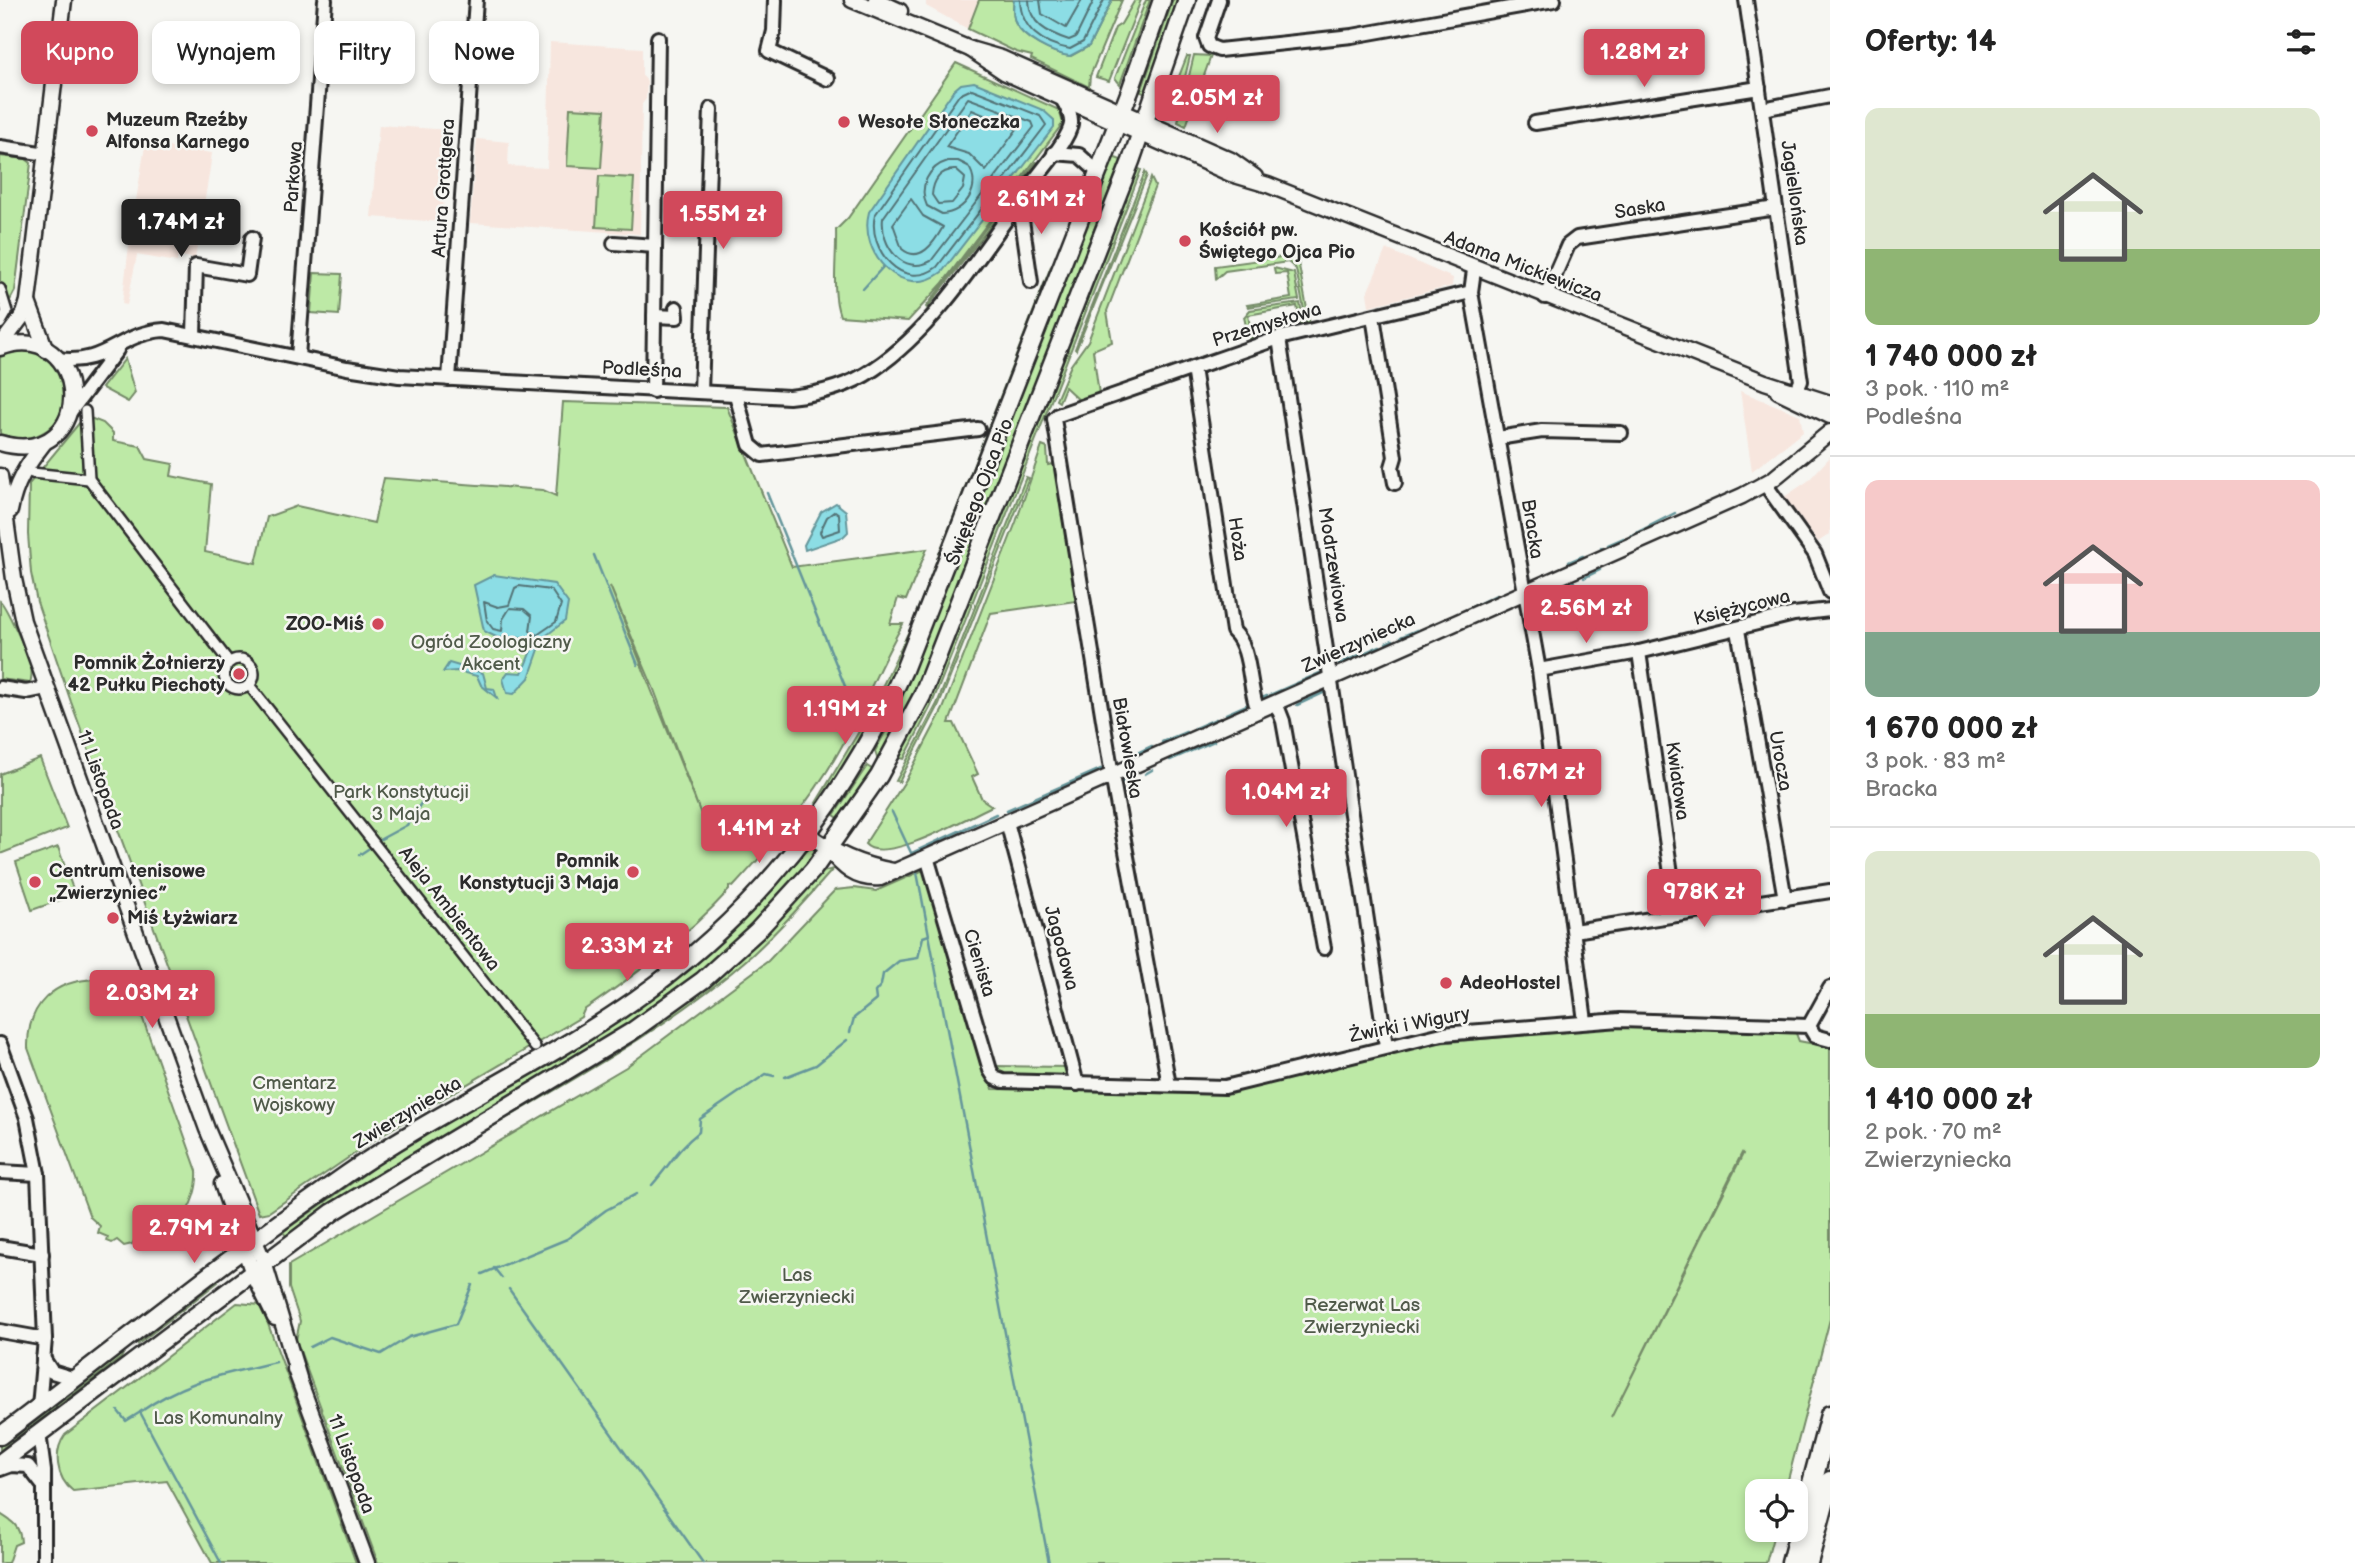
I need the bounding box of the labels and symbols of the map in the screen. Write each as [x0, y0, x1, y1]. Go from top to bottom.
pin: 1.28M zł [1572, 29, 1716, 89]
pin: 2.05M zł [1145, 76, 1289, 135]
place label: Muzeum Rzeźby Alfonsa Karnego [105, 109, 250, 154]
place label: Wesołe Słoneczka [858, 111, 1020, 134]
marker: Wesołe Słoneczka [836, 114, 852, 130]
street label: Artura Grottgera [428, 118, 460, 258]
marker: Muzeum Rzeźby Alfonsa Karnego [84, 123, 100, 139]
street label: Jagiellońska [1775, 139, 1813, 247]
street label: Parkowa [280, 140, 308, 214]
pin: 2.61M zł [969, 176, 1113, 236]
pin: 1.55M zł [651, 191, 795, 251]
street label: Saska [1613, 194, 1667, 224]
pin: 1.74M zł [109, 200, 253, 259]
place label: Kościół pw. Świętego Ojca Pio [1199, 219, 1355, 264]
street label: Adama Mickiewicza [1441, 226, 1605, 308]
marker: Kościół pw. Świętego Ojca Pio [1177, 233, 1193, 249]
street label: Przemysłowa [1210, 298, 1324, 352]
street label: Podleśna [601, 356, 683, 384]
street label: Świętego Ojca Pio [940, 415, 1019, 569]
street label: Bracka [1516, 498, 1548, 560]
street label: Modrzewiowa [1313, 506, 1353, 624]
street label: Hoża [1223, 516, 1251, 562]
street label: Księżycowa [1691, 585, 1793, 631]
pin: 2.56M zł [1514, 586, 1658, 645]
street label: Zwierzyniecka [1298, 608, 1419, 679]
place label: ZOO-Miś [286, 613, 364, 636]
marker: ZOO-Miś [370, 616, 386, 632]
park label: Ogród Zoologiczny Akcent [411, 631, 572, 676]
place label: Pomnik Żołnierzy 42 Pułku Piechoty [68, 651, 225, 697]
marker: Pomnik Żołnierzy 42 Pułku Piechoty [231, 666, 247, 682]
pin: 1.19M zł [773, 686, 917, 746]
street label: Białowieska [1107, 696, 1147, 800]
street label: 11 Listopada [71, 727, 129, 833]
street label: Urocza [1763, 729, 1797, 793]
street label: Kwiatowa [1660, 740, 1694, 822]
pin: 1.67M zł [1469, 750, 1613, 809]
pin: 1.04M zł [1214, 770, 1358, 829]
park label: Park Konstytucji 3 Maja [333, 781, 469, 826]
pin: 1.41M zł [687, 806, 831, 865]
street label: Aleja Ambientowa [393, 842, 505, 976]
place label: Pomnik Konstytucji 3 Maja [459, 850, 619, 895]
place label: Centrum tenisowe „Zwierzyniec” [49, 860, 206, 905]
marker: Pomnik Konstytucji 3 Maja [625, 864, 641, 880]
pin: 978K zł [1639, 870, 1769, 929]
marker: Centrum tenisowe „Zwierzyniec” [27, 874, 43, 890]
street label: Jagodowa [1039, 903, 1083, 993]
place label: Miś Łyżwiarz [127, 907, 238, 930]
marker: Miś Łyżwiarz [105, 910, 121, 926]
pin: 2.33M zł [555, 923, 699, 983]
street label: Cienista [958, 926, 1000, 1000]
pin: 2.03M zł [80, 970, 224, 1030]
place label: AdeoHostel [1459, 972, 1560, 995]
marker: AdeoHostel [1438, 975, 1454, 991]
street label: Żwirki i Wigury [1347, 1002, 1473, 1048]
park label: Cmentarz Wojskowy [252, 1072, 337, 1117]
street label: Zwierzyniecka [349, 1072, 466, 1155]
pin: 2.79M zł [122, 1206, 266, 1265]
park label: Las Zwierzyniecki [738, 1264, 855, 1309]
park label: Rezerwat Las Zwierzyniecki [1303, 1294, 1420, 1339]
park label: Las Komunalny [153, 1407, 283, 1430]
street label: 11 Listopada [322, 1411, 380, 1517]

